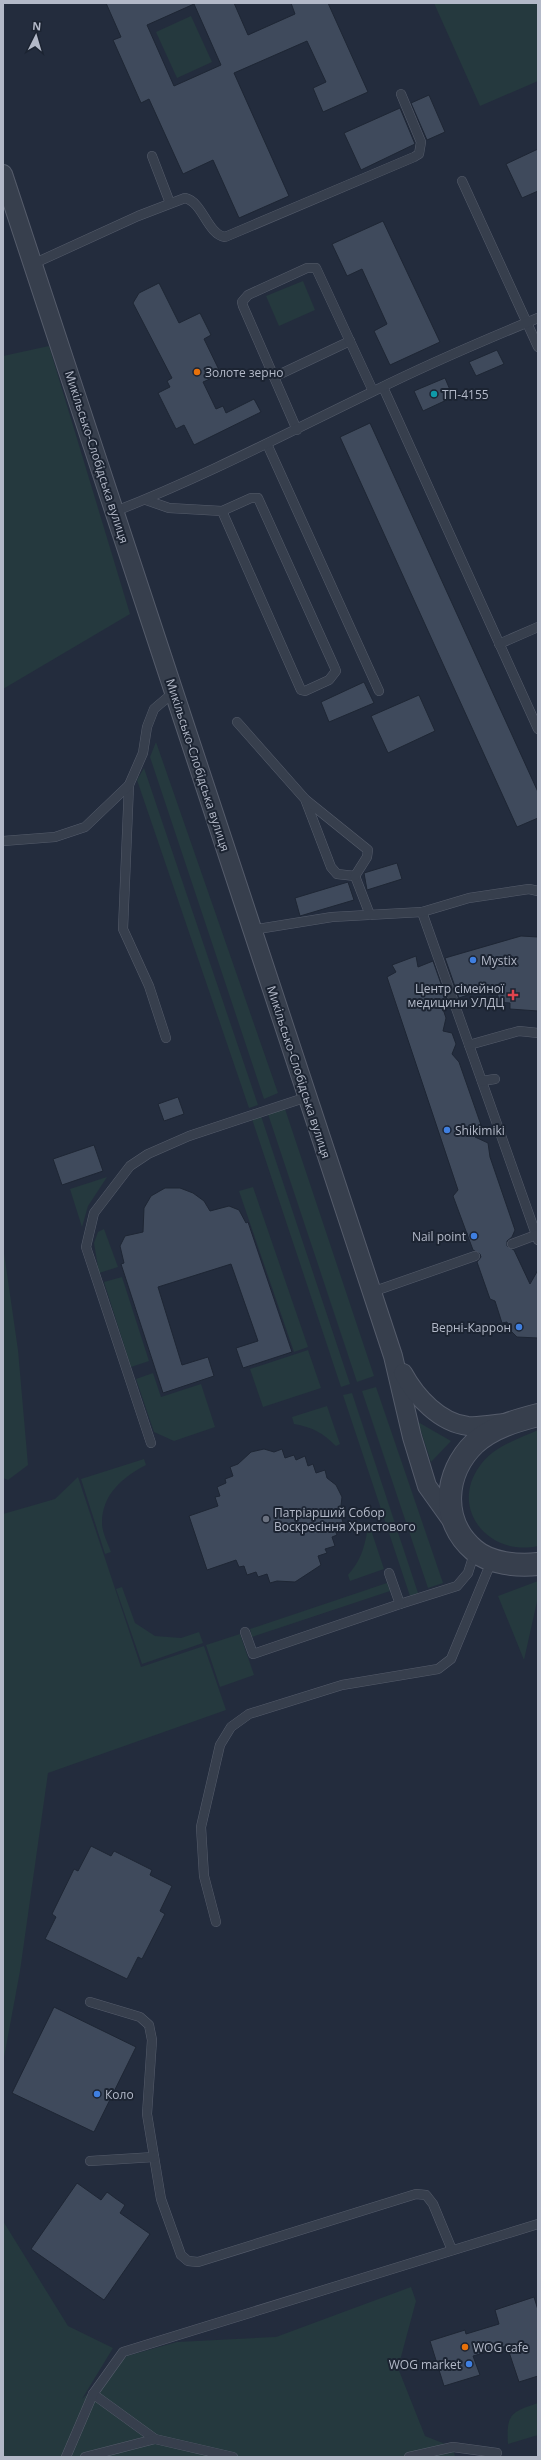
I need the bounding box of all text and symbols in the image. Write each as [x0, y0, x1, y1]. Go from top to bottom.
north arrow [16, 16, 56, 56]
text: N [32, 18, 42, 33]
place label: Золоте зерно [205, 364, 284, 381]
marker: Золоте зерно [192, 367, 202, 377]
street label: Микільсько-Слобідська вулиця [61, 368, 133, 546]
place label: ТП-4155 [442, 386, 489, 403]
marker: ТП-4155 [429, 389, 439, 399]
street label: Микільсько-Слобідська вулиця [162, 676, 234, 854]
place label: Mystix [481, 952, 518, 969]
marker: Mystix [468, 955, 478, 965]
place label: Центр сімейної медицини УЛДЦ [408, 980, 505, 1011]
street label: Микільсько-Слобідська вулиця [263, 983, 335, 1161]
marker: Центр сімейної медицини УЛДЦ [507, 989, 519, 1001]
place label: Shikimiki [455, 1122, 505, 1139]
marker: Shikimiki [442, 1125, 452, 1135]
place label: Nail point [412, 1228, 466, 1245]
marker: Nail point [469, 1231, 479, 1241]
place label: Верні-Каррон [431, 1319, 511, 1336]
marker: Верні-Каррон [514, 1322, 524, 1332]
place label: Патріарший Собор Воскресіння Христового [274, 1504, 416, 1535]
marker: Патріарший Собор Воскресіння Христового [261, 1514, 271, 1524]
place label: Коло [105, 2086, 134, 2103]
marker: Коло [92, 2089, 102, 2099]
place label: WOG cafe [473, 2339, 529, 2356]
marker: WOG cafe [460, 2342, 470, 2352]
place label: WOG market [389, 2356, 461, 2373]
marker: WOG market [464, 2359, 474, 2369]

